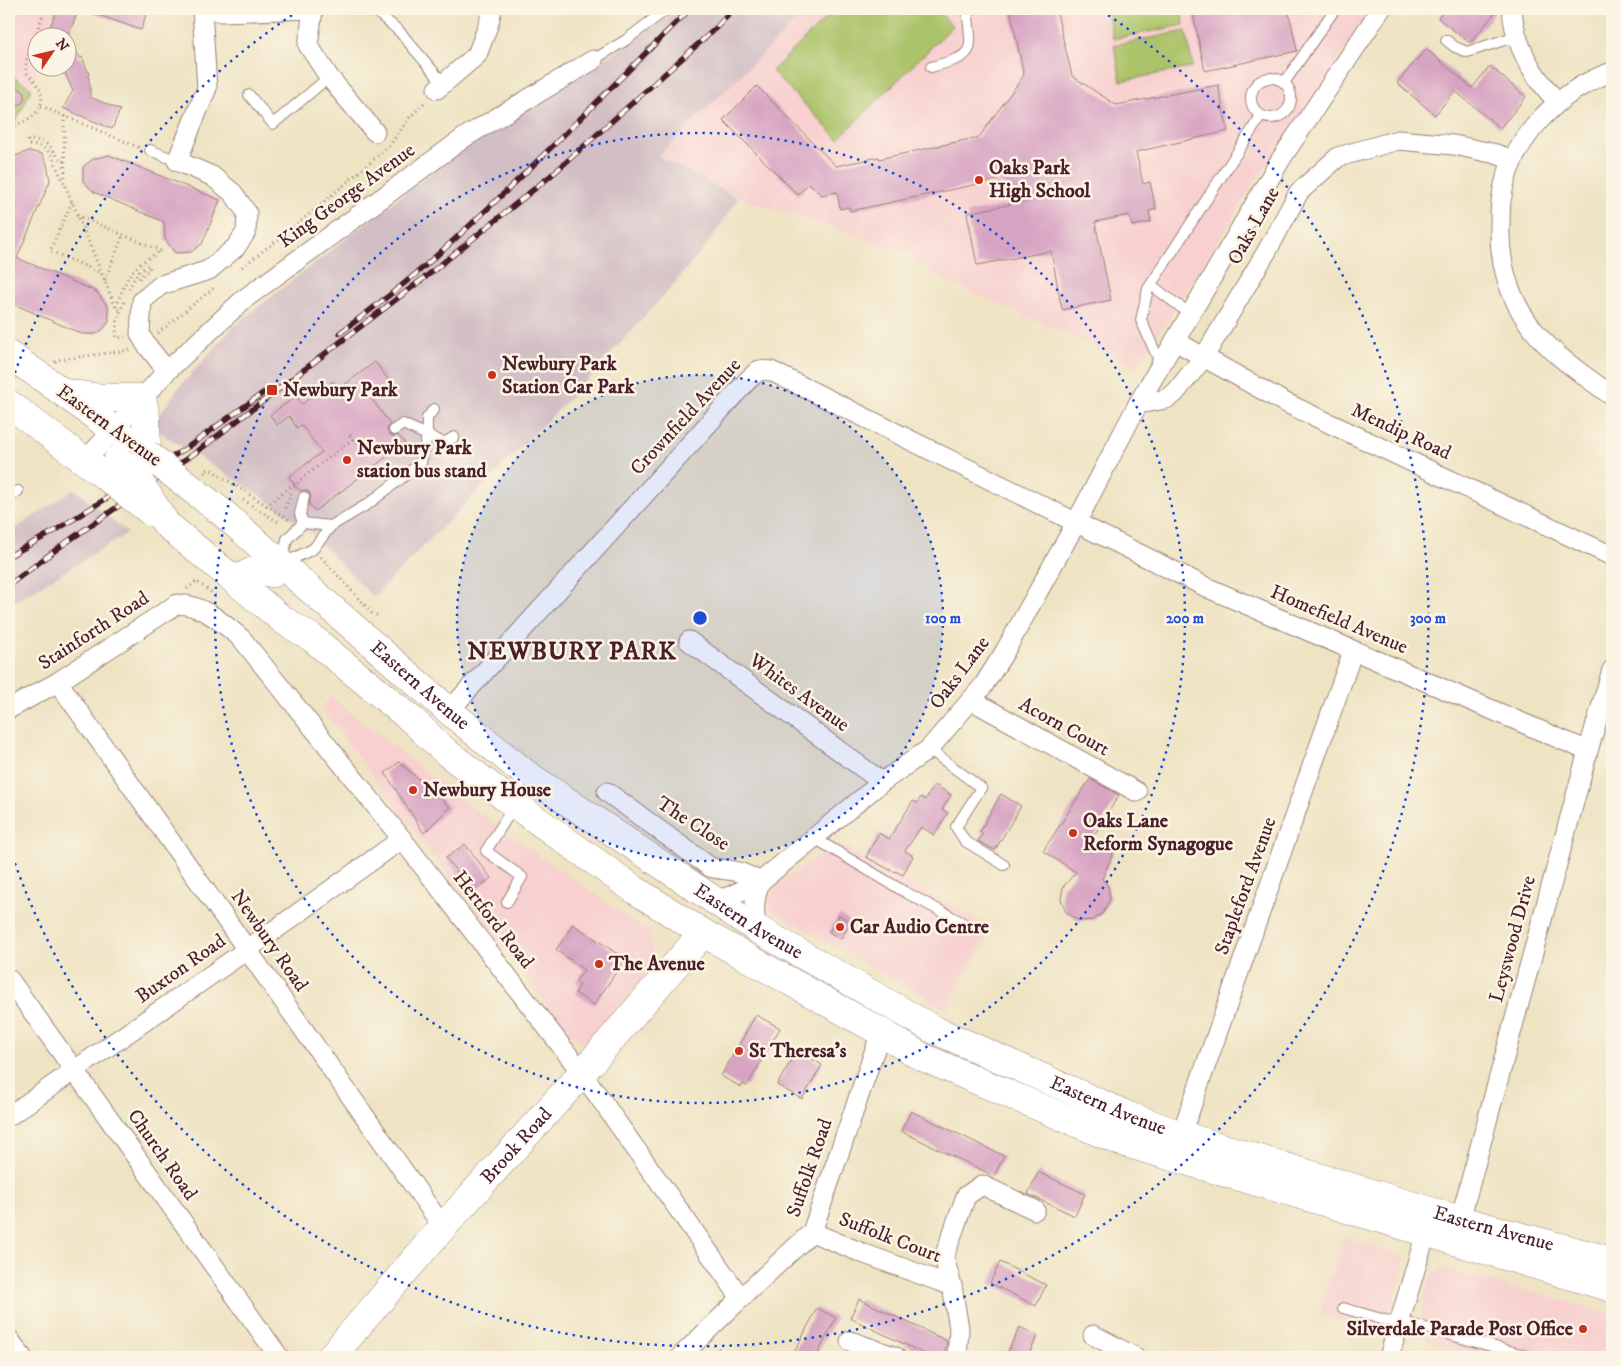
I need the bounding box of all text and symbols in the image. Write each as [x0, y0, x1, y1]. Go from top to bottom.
north arrow [28, 28, 78, 78]
text: N [51, 35, 73, 55]
street label: King George Avenue [274, 138, 420, 254]
place label: Oaks Park High School [989, 156, 1091, 204]
marker: Oaks Park High School [973, 174, 985, 186]
street label: Oaks Lane [1222, 183, 1286, 269]
place label: Newbury Park Station Car Park [502, 352, 635, 400]
street label: Crownfield Avenue [625, 353, 747, 481]
marker: Newbury Park Station Car Park [486, 369, 498, 381]
place label: Newbury Park [283, 378, 399, 403]
street label: Eastern Avenue [52, 379, 166, 473]
marker: Newbury Park [265, 383, 279, 397]
street label: Mendip Road [1347, 398, 1455, 466]
place label: Newbury Park station bus stand [357, 436, 488, 484]
marker: Newbury Park station bus stand [341, 454, 353, 466]
street label: Homefield Avenue [1266, 580, 1412, 660]
street label: Stainforth Road [34, 586, 154, 676]
centre of rings [691, 609, 709, 627]
text: 100 m [925, 609, 962, 628]
text: 200 m [1166, 609, 1205, 628]
text: 300 m [1410, 609, 1447, 628]
street label: Oaks Lane [924, 631, 996, 715]
street label: Eastern Avenue [365, 635, 475, 735]
district label: NEWBURY PARK [467, 636, 677, 667]
street label: Whites Avenue [743, 648, 854, 738]
street label: Acorn Court [1014, 692, 1114, 762]
place label: Newbury House [423, 778, 552, 803]
marker: Newbury House [407, 784, 419, 796]
street label: The Close [652, 791, 734, 857]
place label: Oaks Lane Reform Synagogue [1083, 809, 1234, 857]
street label: Stapleford Avenue [1209, 814, 1283, 958]
marker: Oaks Lane Reform Synagogue [1067, 827, 1079, 839]
street label: Hertford Road [447, 866, 539, 974]
street label: Leyswood Drive [1484, 873, 1542, 1005]
street label: Eastern Avenue [689, 878, 807, 965]
street label: Newbury Road [225, 885, 313, 997]
place label: Car Audio Centre [850, 915, 990, 940]
marker: Car Audio Centre [834, 921, 846, 933]
street label: Buxton Road [131, 929, 231, 1009]
place label: The Avenue [608, 952, 706, 977]
marker: The Avenue [593, 958, 605, 970]
place label: St Theresa's [749, 1039, 847, 1064]
marker: St Theresa's [733, 1045, 745, 1057]
street label: Eastern Avenue [1046, 1070, 1170, 1141]
street label: Brook Road [475, 1102, 557, 1189]
street label: Church Road [121, 1105, 203, 1205]
street label: Suffolk Road [781, 1115, 839, 1221]
street label: Eastern Avenue [1430, 1200, 1557, 1257]
street label: Suffolk Court [835, 1207, 945, 1269]
place label: Silverdale Parade Post Office [1347, 1317, 1574, 1342]
marker: Silverdale Parade Post Office [1577, 1323, 1589, 1335]

